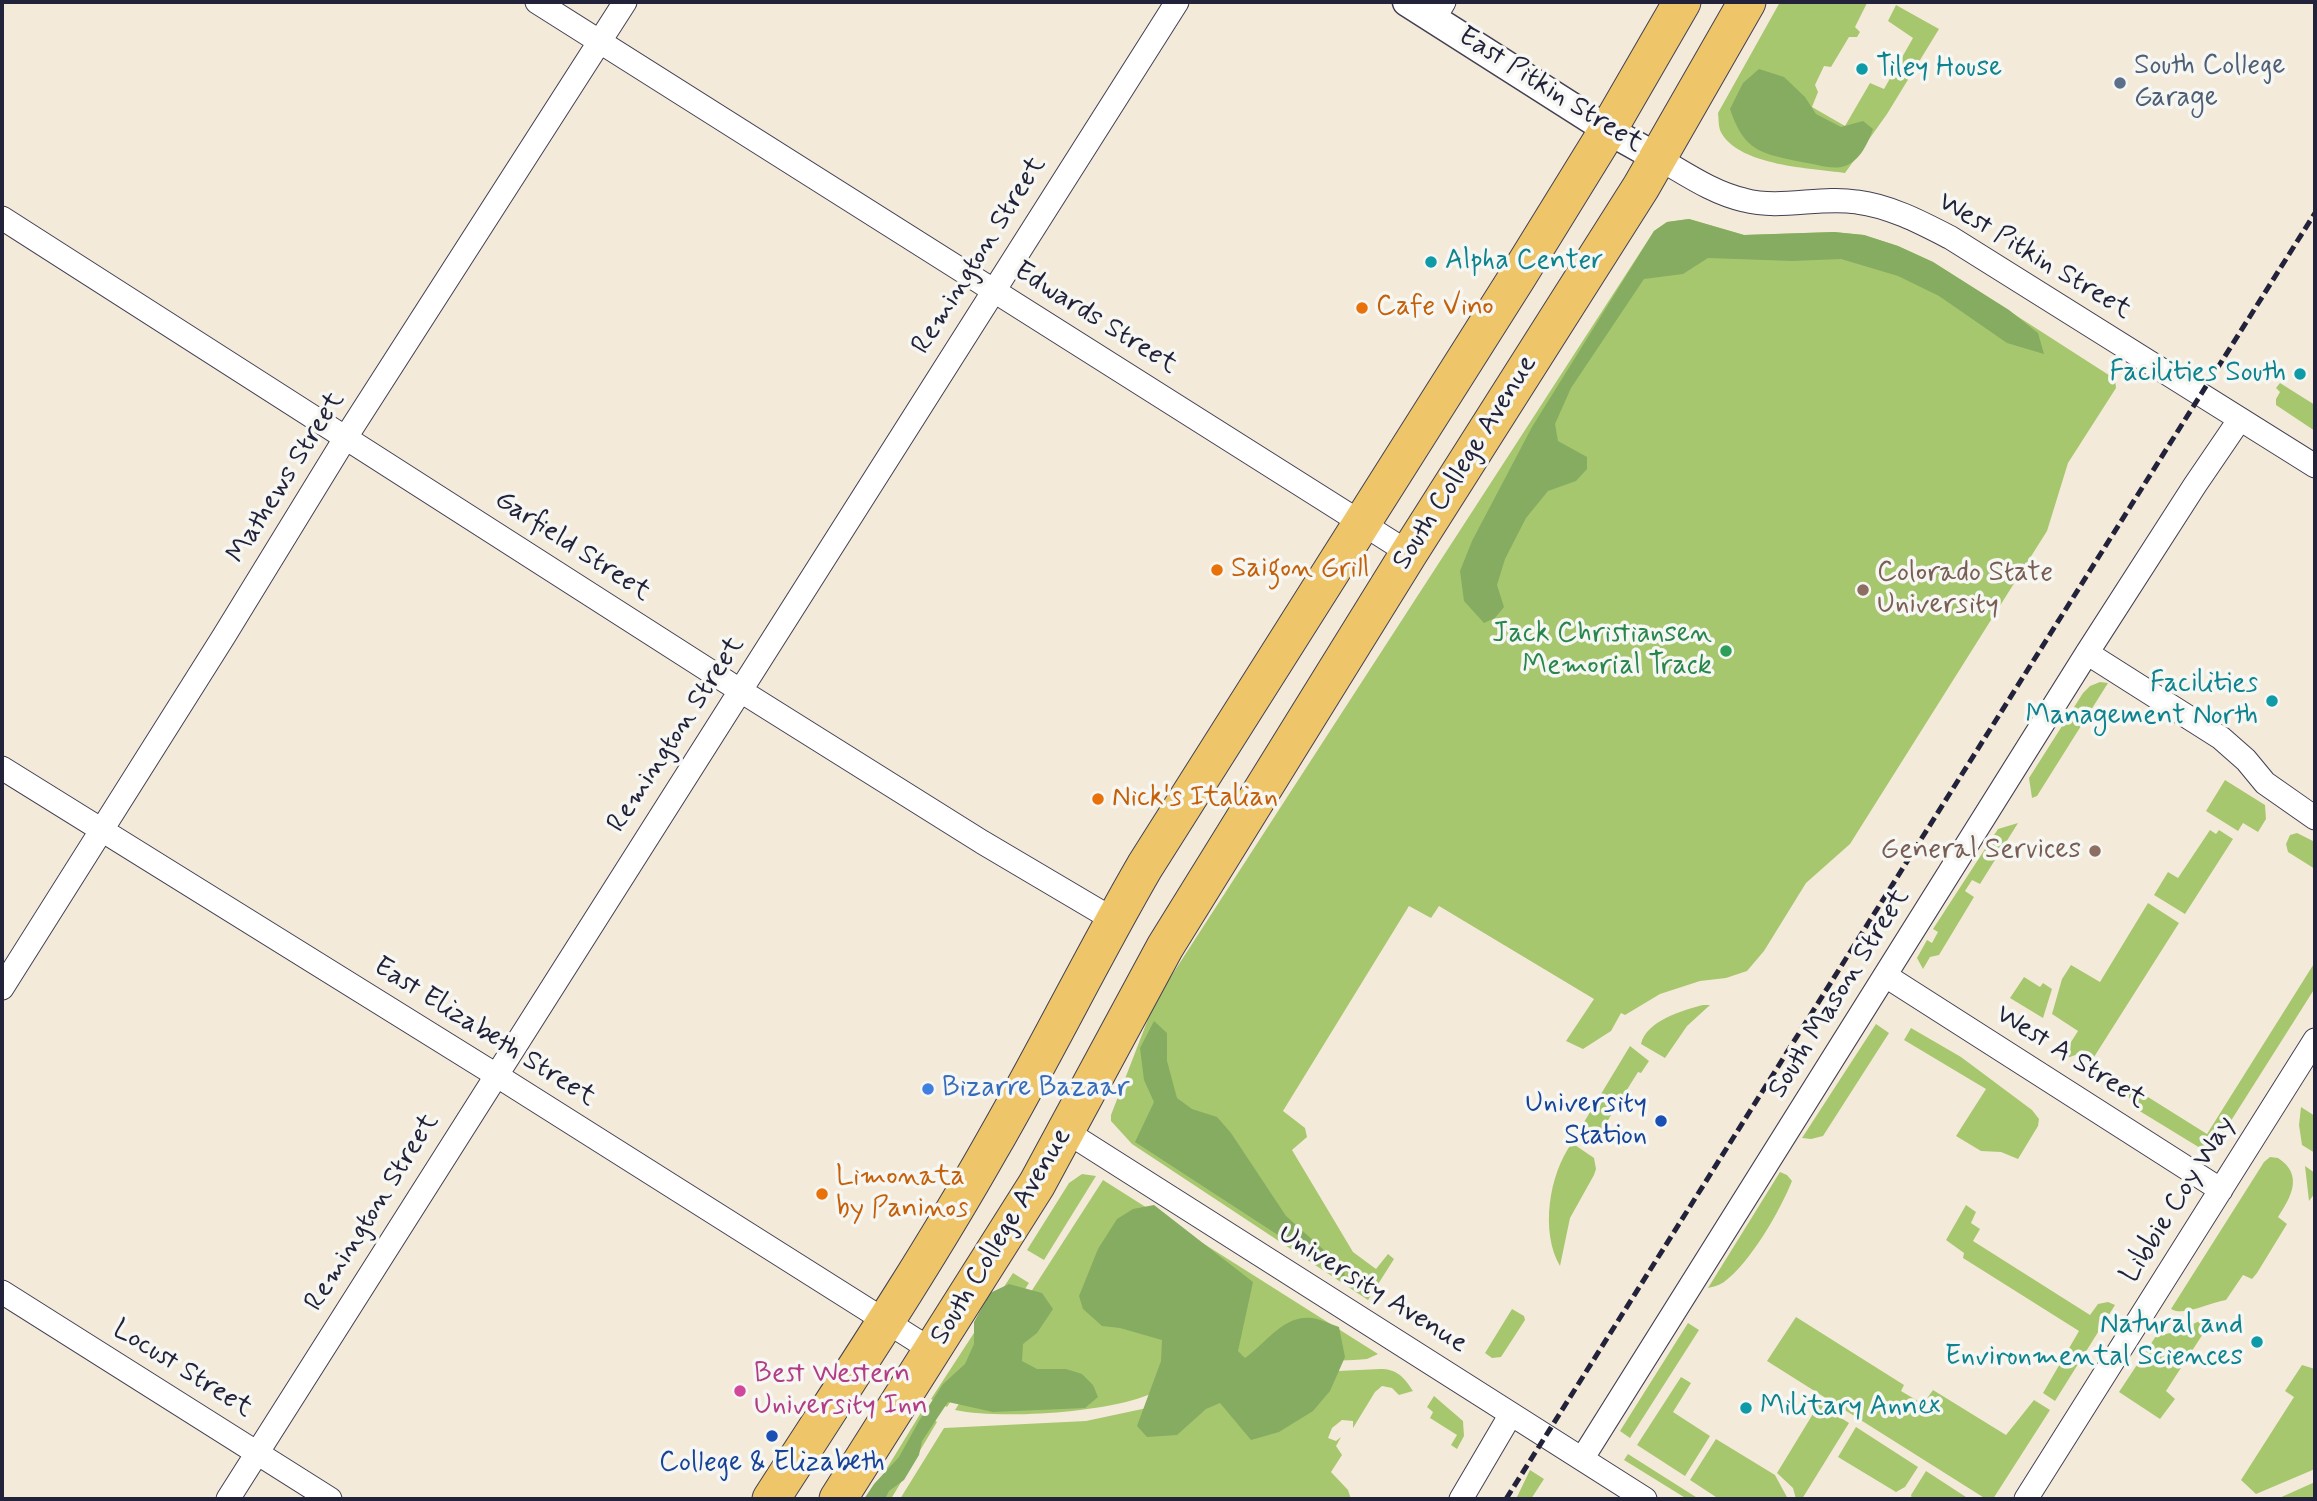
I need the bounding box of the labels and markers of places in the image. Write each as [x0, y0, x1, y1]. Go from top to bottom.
place label: South College Garage [2134, 50, 2285, 116]
place label: Tiley House [1876, 52, 2002, 86]
marker: Tiley House [1854, 61, 1870, 77]
marker: South College Garage [2112, 75, 2128, 91]
place label: Alpha Center [1445, 245, 1603, 279]
marker: Alpha Center [1423, 254, 1439, 270]
place label: Cafe Vino [1376, 291, 1494, 325]
marker: Cafe Vino [1354, 300, 1370, 316]
place label: Facilities South [2110, 357, 2286, 391]
marker: Facilities South [2292, 366, 2308, 382]
place label: Saigon Grill [1231, 553, 1369, 587]
place label: Colorado State University [1877, 557, 2053, 623]
marker: Saigon Grill [1209, 562, 1225, 578]
marker: Colorado State University [1855, 582, 1871, 598]
place label: Jack Christiansen Memorial Track [1492, 618, 1712, 684]
marker: Jack Christiansen Memorial Track [1718, 643, 1734, 659]
place label: Facilities Management North [2025, 668, 2258, 734]
marker: Facilities Management North [2264, 693, 2280, 709]
place label: Nick's Italian [1112, 782, 1278, 816]
marker: Nick's Italian [1090, 791, 1106, 807]
place label: General Services [1881, 834, 2081, 868]
marker: General Services [2087, 843, 2103, 859]
place label: Bizarre Bazaar [942, 1072, 1130, 1106]
marker: Bizarre Bazaar [920, 1081, 936, 1097]
place label: University Station [1525, 1088, 1647, 1154]
marker: University Station [1653, 1113, 1669, 1129]
place label: Limonata by Paninos [836, 1161, 968, 1227]
marker: Limonata by Paninos [814, 1186, 830, 1202]
place label: Natural and Environmental Sciences [1945, 1309, 2243, 1375]
marker: Natural and Environmental Sciences [2249, 1334, 2265, 1350]
place label: Best Western University Inn [754, 1358, 928, 1424]
marker: Best Western University Inn [732, 1383, 748, 1399]
place label: Military Annex [1760, 1391, 1940, 1425]
marker: Military Annex [1738, 1400, 1754, 1416]
marker: College & Elizabeth [764, 1428, 780, 1444]
place label: College & Elizabeth [659, 1447, 885, 1481]

